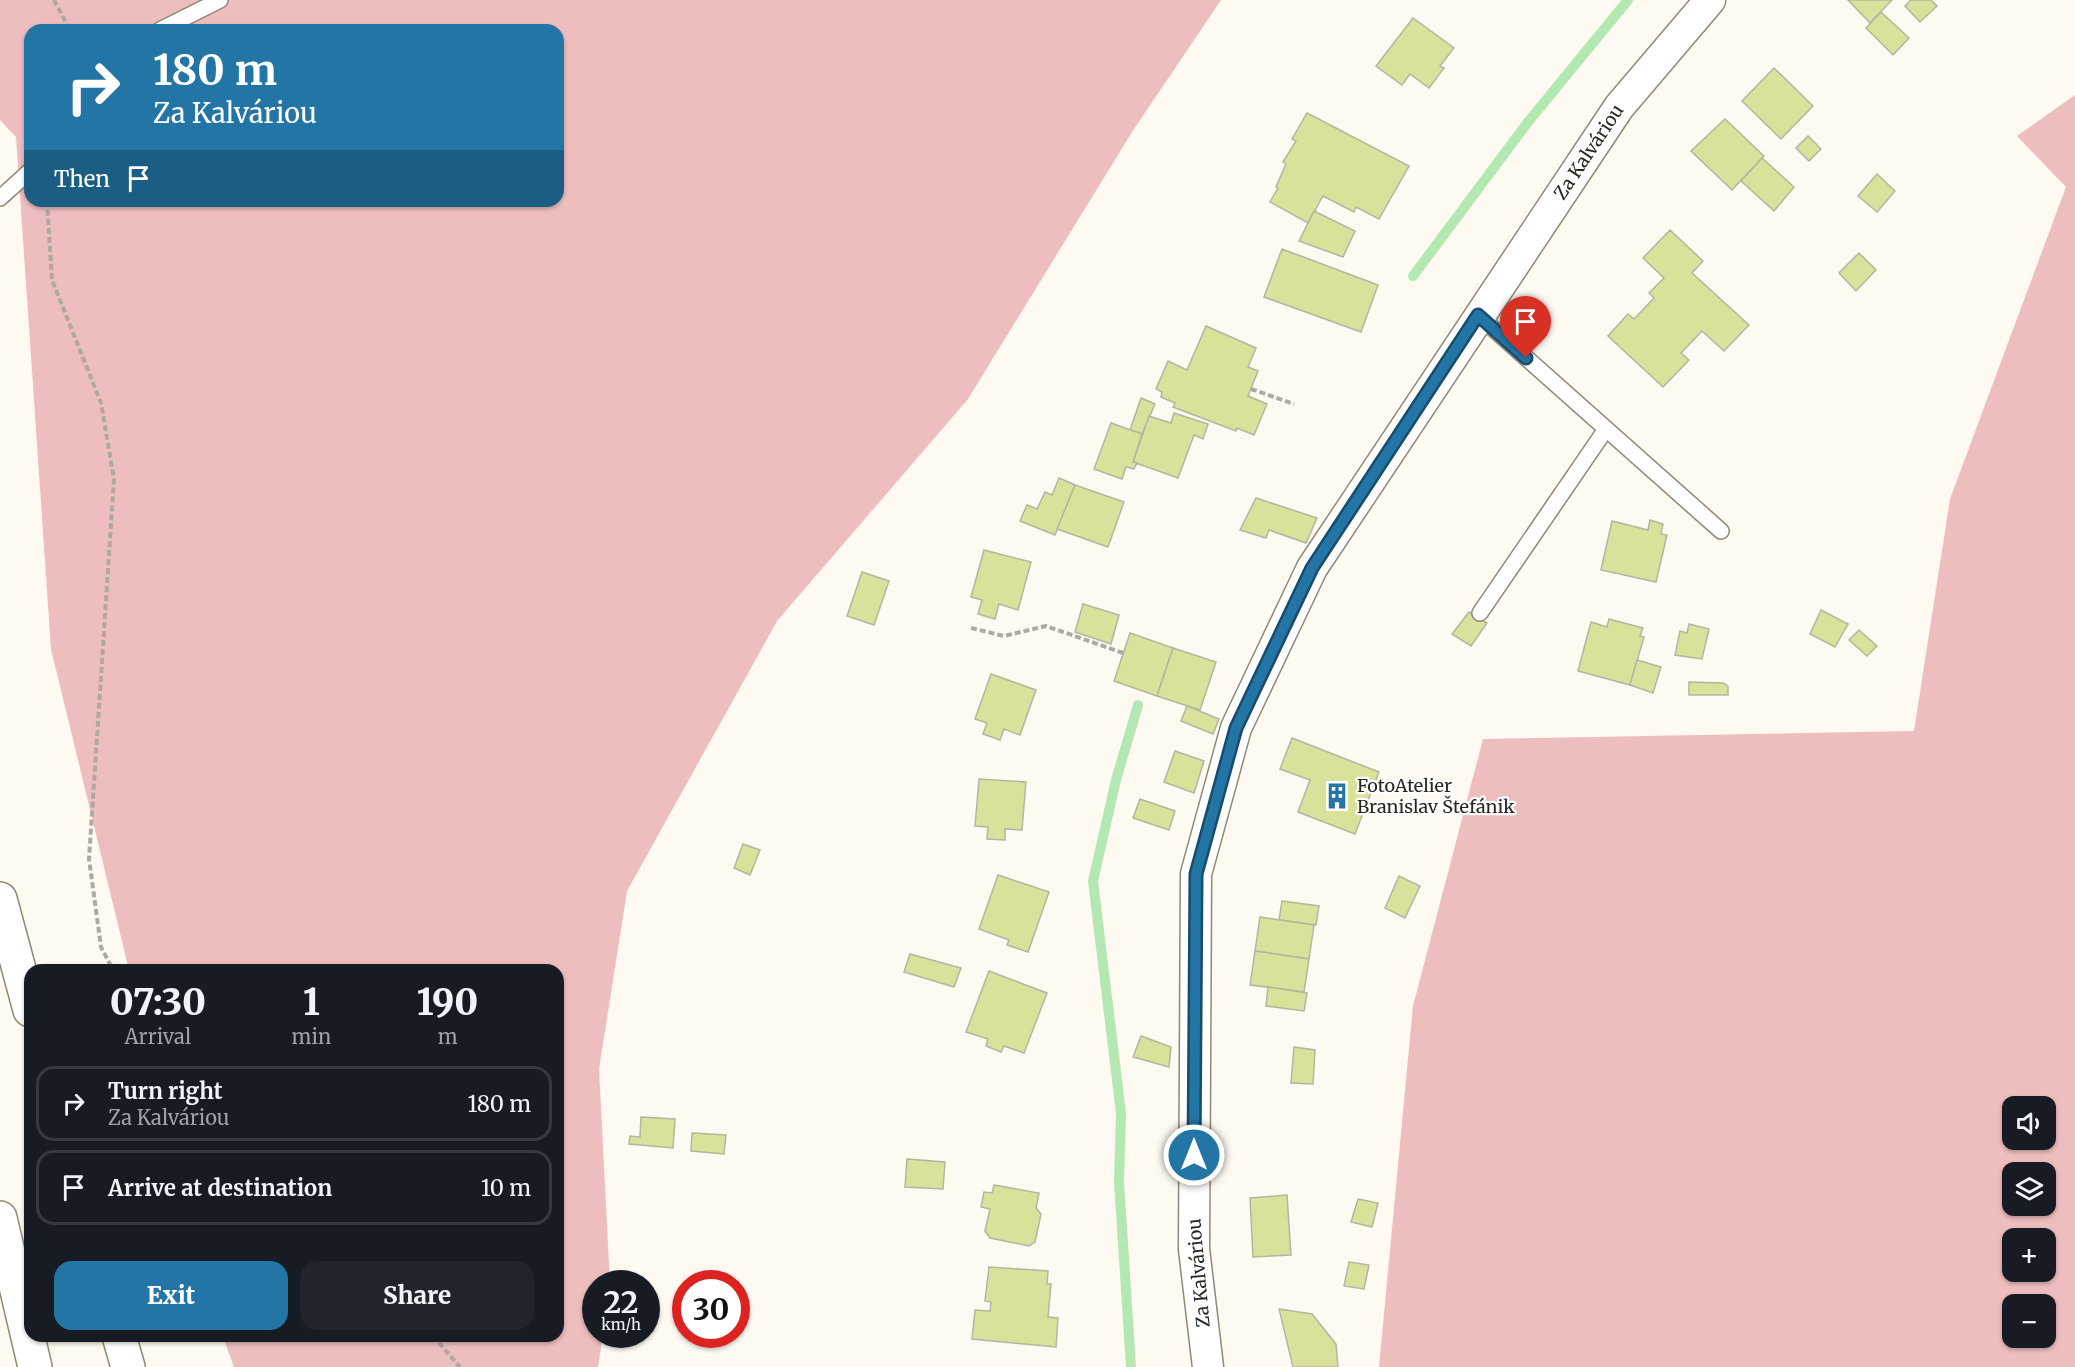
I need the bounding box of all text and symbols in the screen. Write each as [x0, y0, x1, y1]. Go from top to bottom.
text: 180 m [153, 44, 277, 96]
icon: right [54, 48, 132, 126]
text: Za Kalváriou [153, 96, 317, 130]
street label: Za Kalváriou [1549, 100, 1628, 204]
icon: arrive [122, 162, 155, 195]
text: Then [54, 165, 110, 193]
pin [1500, 296, 1551, 358]
icon: arrive [1509, 305, 1542, 338]
place label: FotoAtelier Branislav Štefánik [1357, 774, 1515, 818]
building icon: FotoAtelier Branislav Štefánik [1322, 781, 1352, 811]
text: 07:30 [110, 980, 206, 1025]
text: 1 [303, 980, 320, 1025]
text: 190 [417, 980, 478, 1025]
text: Arrival [124, 1024, 191, 1049]
text: min [292, 1024, 331, 1049]
text: m [438, 1024, 458, 1049]
text: Turn right [108, 1077, 222, 1105]
icon: right [57, 1087, 90, 1120]
text: 180 m [467, 1090, 531, 1118]
map controls [2002, 1096, 2056, 1348]
button: sound [2002, 1096, 2056, 1150]
text: Za Kalváriou [108, 1105, 229, 1130]
position arrow [1162, 1123, 1226, 1187]
button: layers [2002, 1162, 2056, 1216]
icon: arrive [57, 1171, 90, 1204]
text: Arrive at destination [108, 1174, 332, 1202]
text: 10 m [481, 1174, 531, 1202]
street label: Za Kalváriou [1182, 1218, 1215, 1328]
button: + [2002, 1228, 2056, 1282]
button: Exit [54, 1261, 288, 1330]
button: Share [300, 1261, 534, 1330]
speed limit sign: 30 [672, 1270, 750, 1348]
text: 22 [604, 1283, 638, 1321]
button: − [2002, 1294, 2056, 1348]
text: km/h [601, 1315, 641, 1334]

